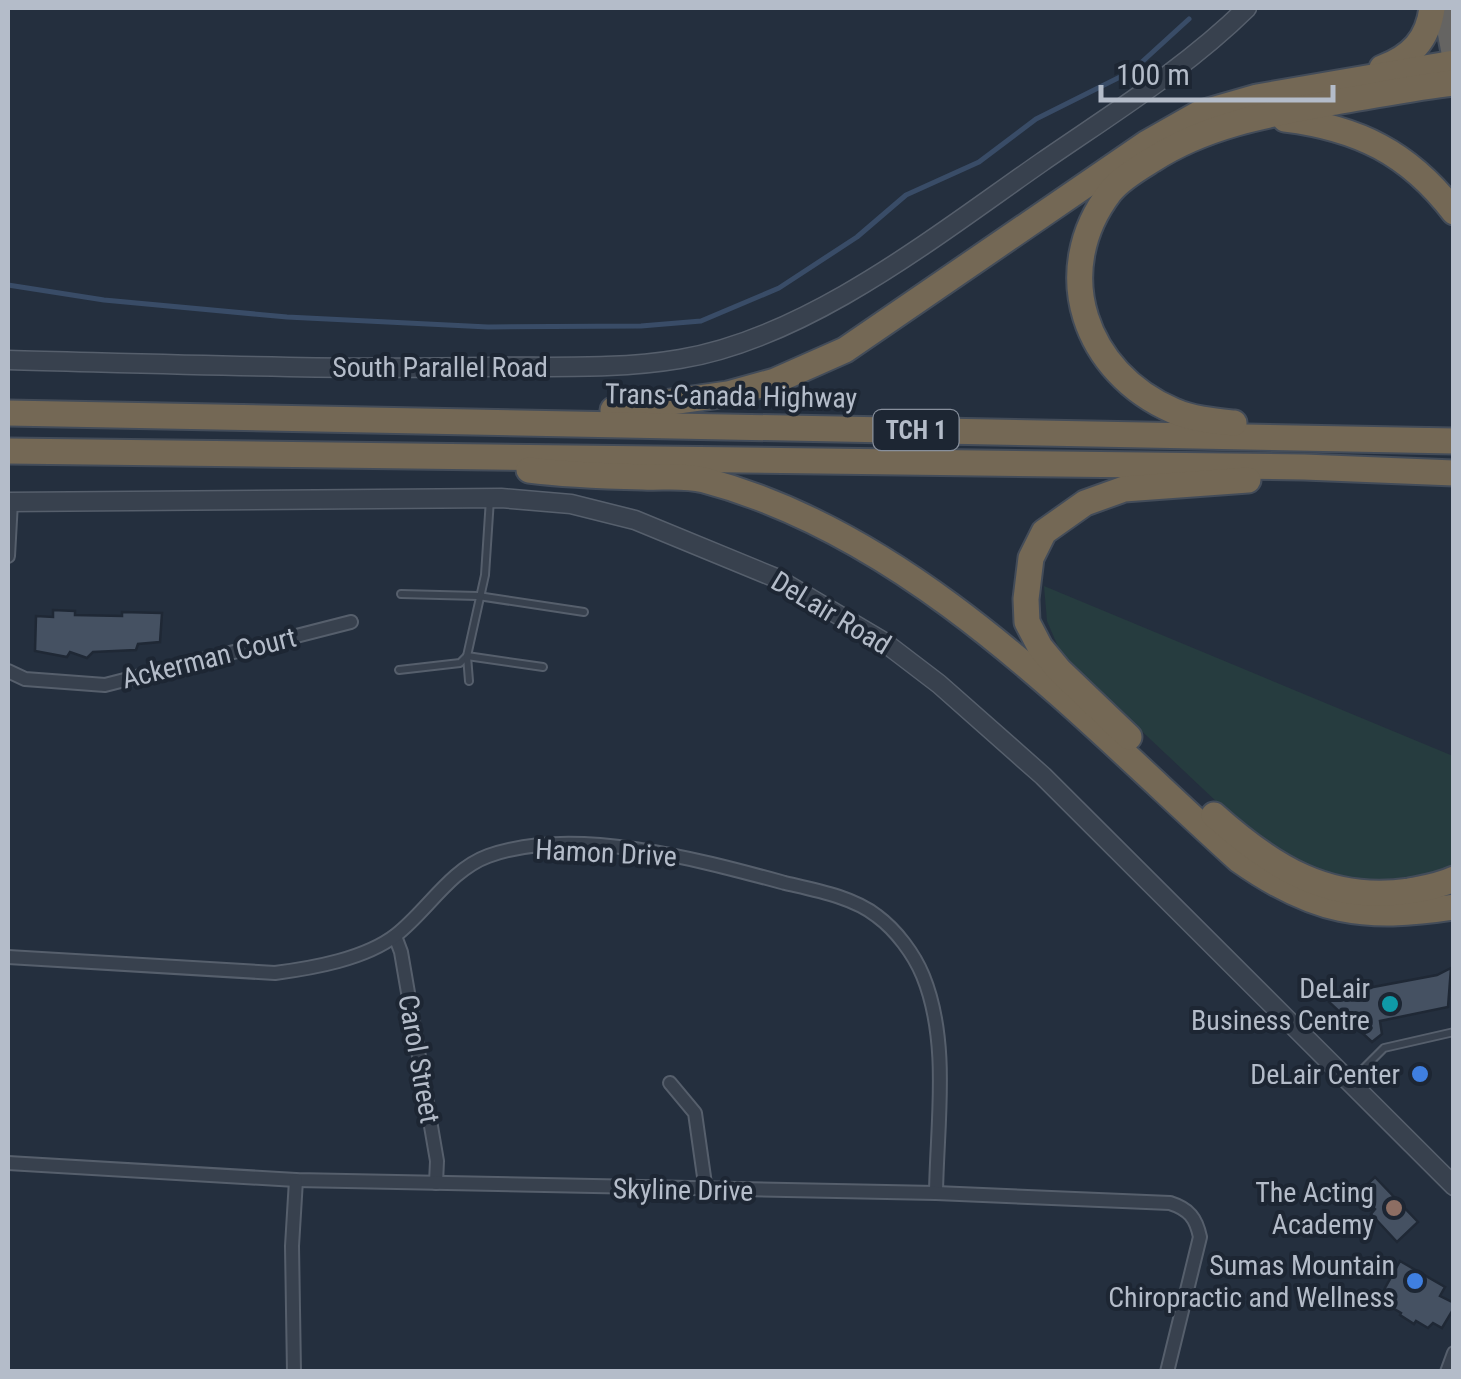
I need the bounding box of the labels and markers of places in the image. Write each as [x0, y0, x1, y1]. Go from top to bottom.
place label: DeLair Business Centre [1191, 972, 1370, 1037]
marker: DeLair Business Centre [1379, 993, 1401, 1015]
place label: DeLair Center [1250, 1058, 1400, 1091]
marker: DeLair Center [1409, 1063, 1431, 1085]
place label: The Acting Academy [1255, 1176, 1374, 1241]
marker: The Acting Academy [1383, 1197, 1405, 1219]
place label: Sumas Mountain Chiropractic and Wellness [1108, 1249, 1395, 1314]
marker: Sumas Mountain Chiropractic and Wellness [1404, 1270, 1426, 1292]

